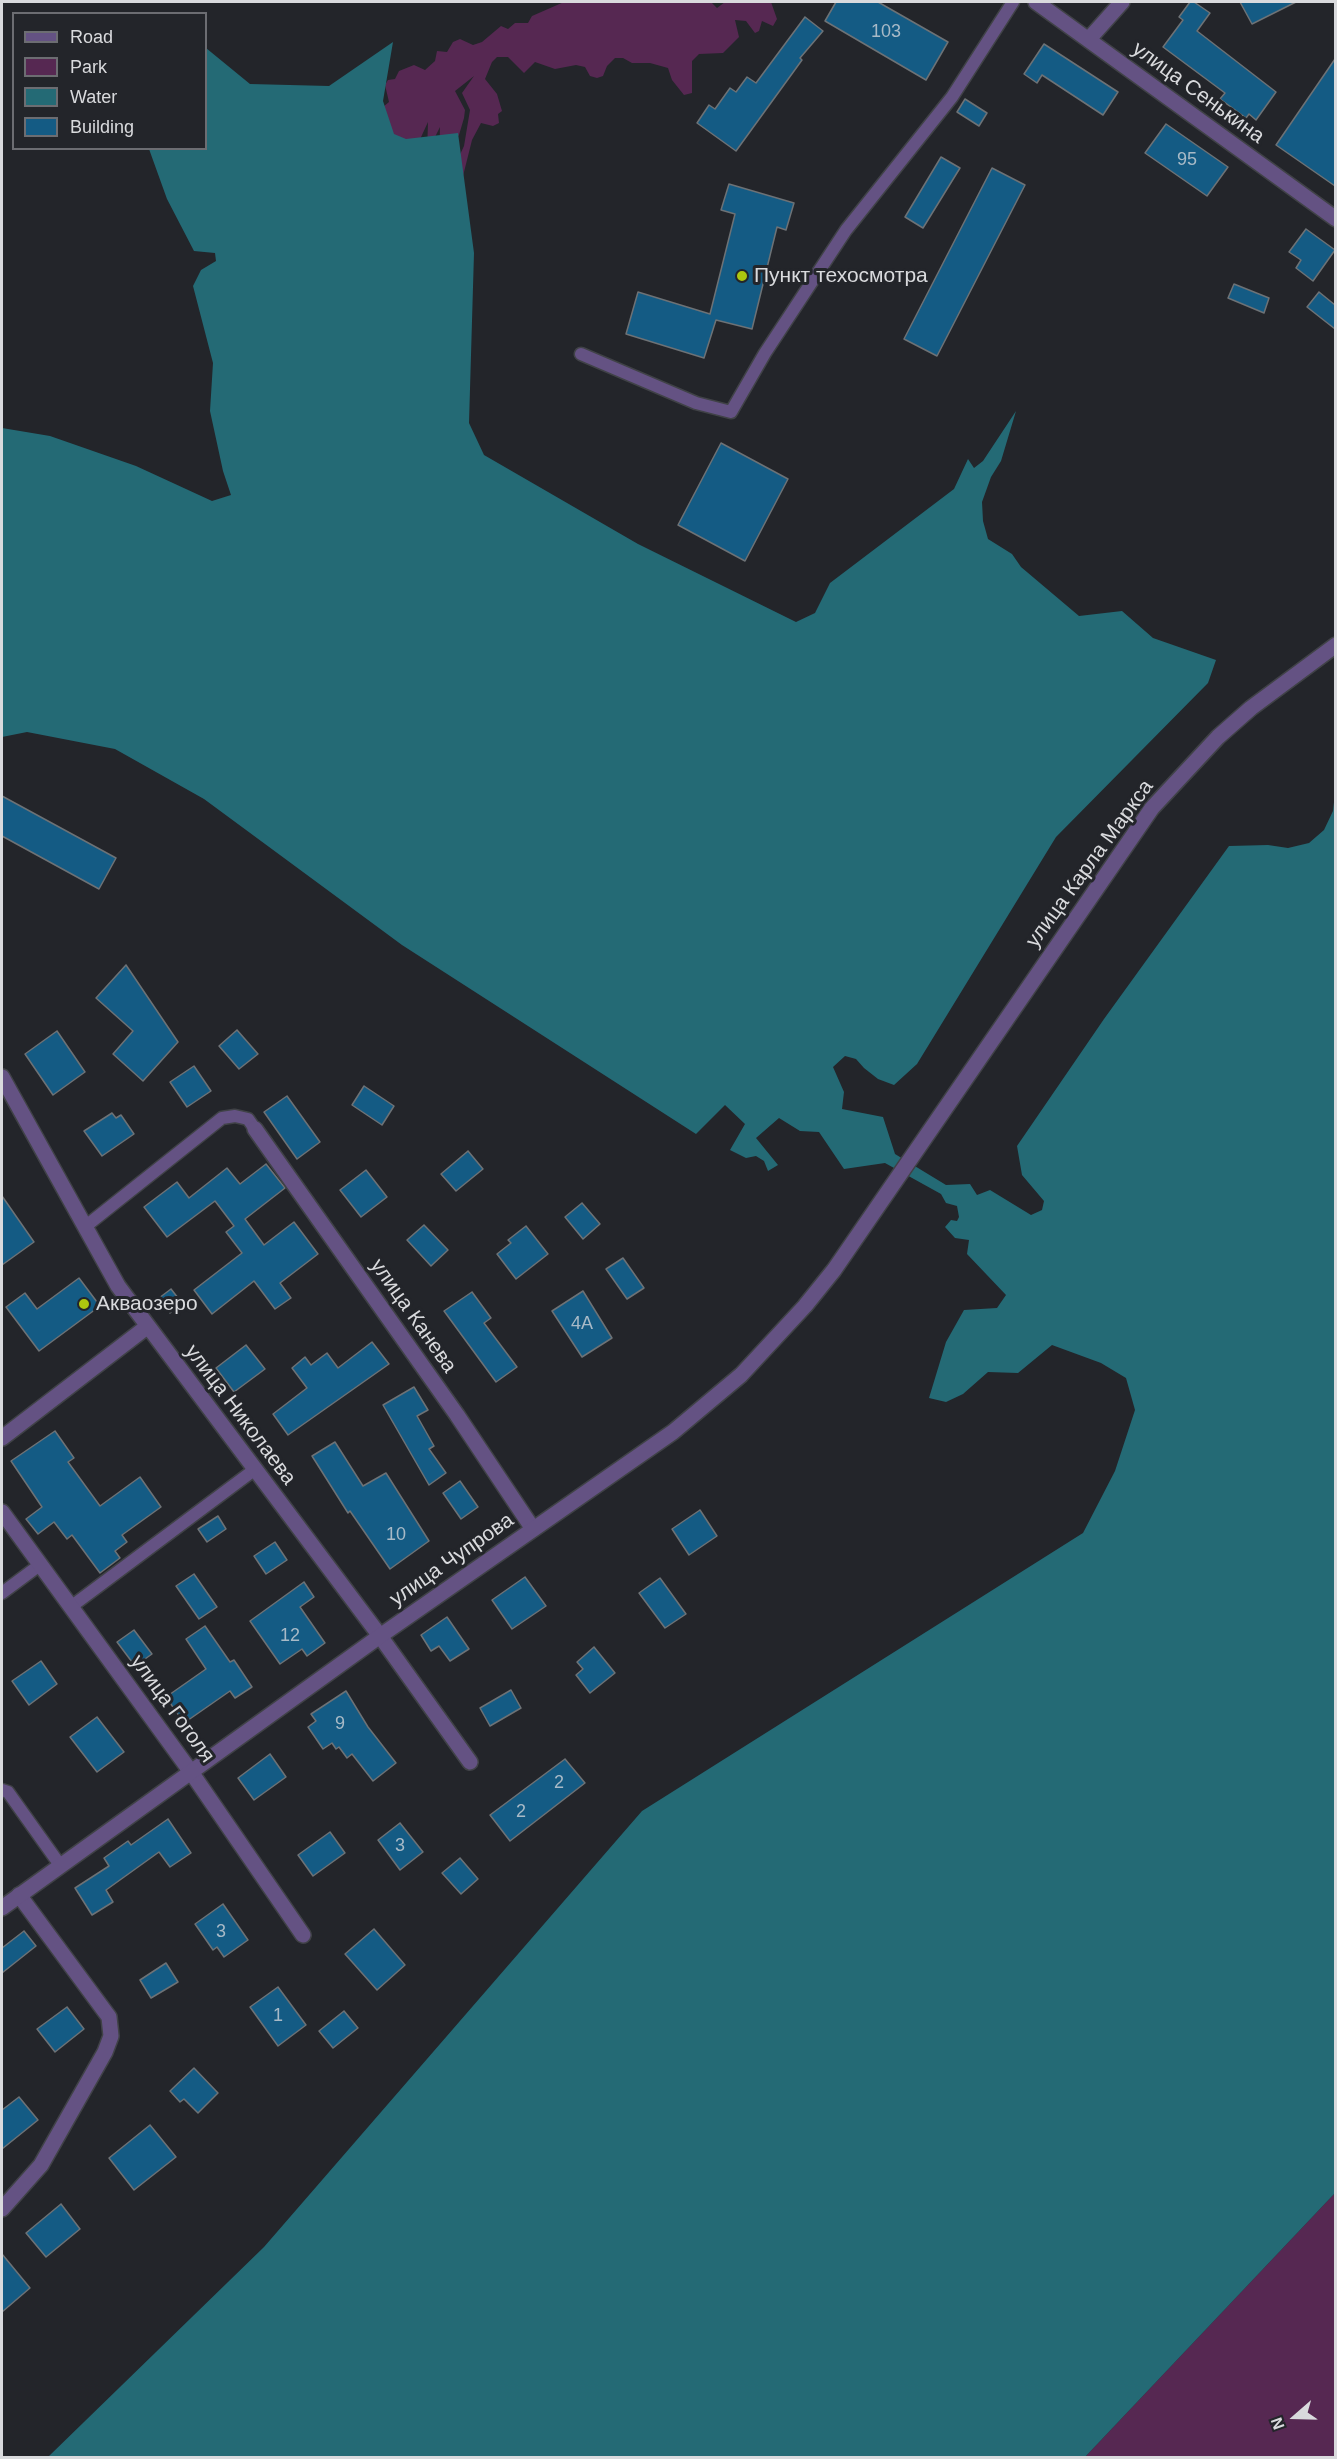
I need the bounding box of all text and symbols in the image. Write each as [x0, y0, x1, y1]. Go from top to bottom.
legend [12, 12, 207, 150]
house number: 103 [871, 21, 901, 43]
text: Road [70, 27, 113, 47]
street label: улица Сенькина [1127, 37, 1269, 149]
text: Park [70, 57, 107, 77]
text: Water [70, 87, 117, 107]
text: Building [70, 117, 134, 137]
house number: 95 [1177, 149, 1197, 171]
place label: Пункт техосмотра [754, 263, 928, 289]
marker: Пункт техосмотра [735, 269, 749, 283]
street label: улица Карла Маркса [1021, 775, 1159, 953]
street label: улица Канева [364, 1254, 462, 1378]
place label: Акваозеро [96, 1291, 198, 1317]
marker: Акваозеро [77, 1297, 91, 1311]
house number: 4А [571, 1313, 593, 1335]
street label: улица Николаева [179, 1340, 301, 1490]
street label: улица Чупрова [385, 1508, 519, 1612]
house number: 10 [386, 1524, 406, 1546]
house number: 12 [280, 1625, 300, 1647]
street label: улица Гоголя [124, 1650, 220, 1768]
house number: 9 [335, 1713, 345, 1735]
house number: 2 [554, 1772, 564, 1794]
house number: 2 [516, 1801, 526, 1823]
house number: 3 [395, 1835, 405, 1857]
house number: 3 [216, 1921, 226, 1943]
house number: 1 [273, 2005, 283, 2027]
north arrow [1265, 2387, 1325, 2447]
text: N [1268, 2415, 1288, 2432]

